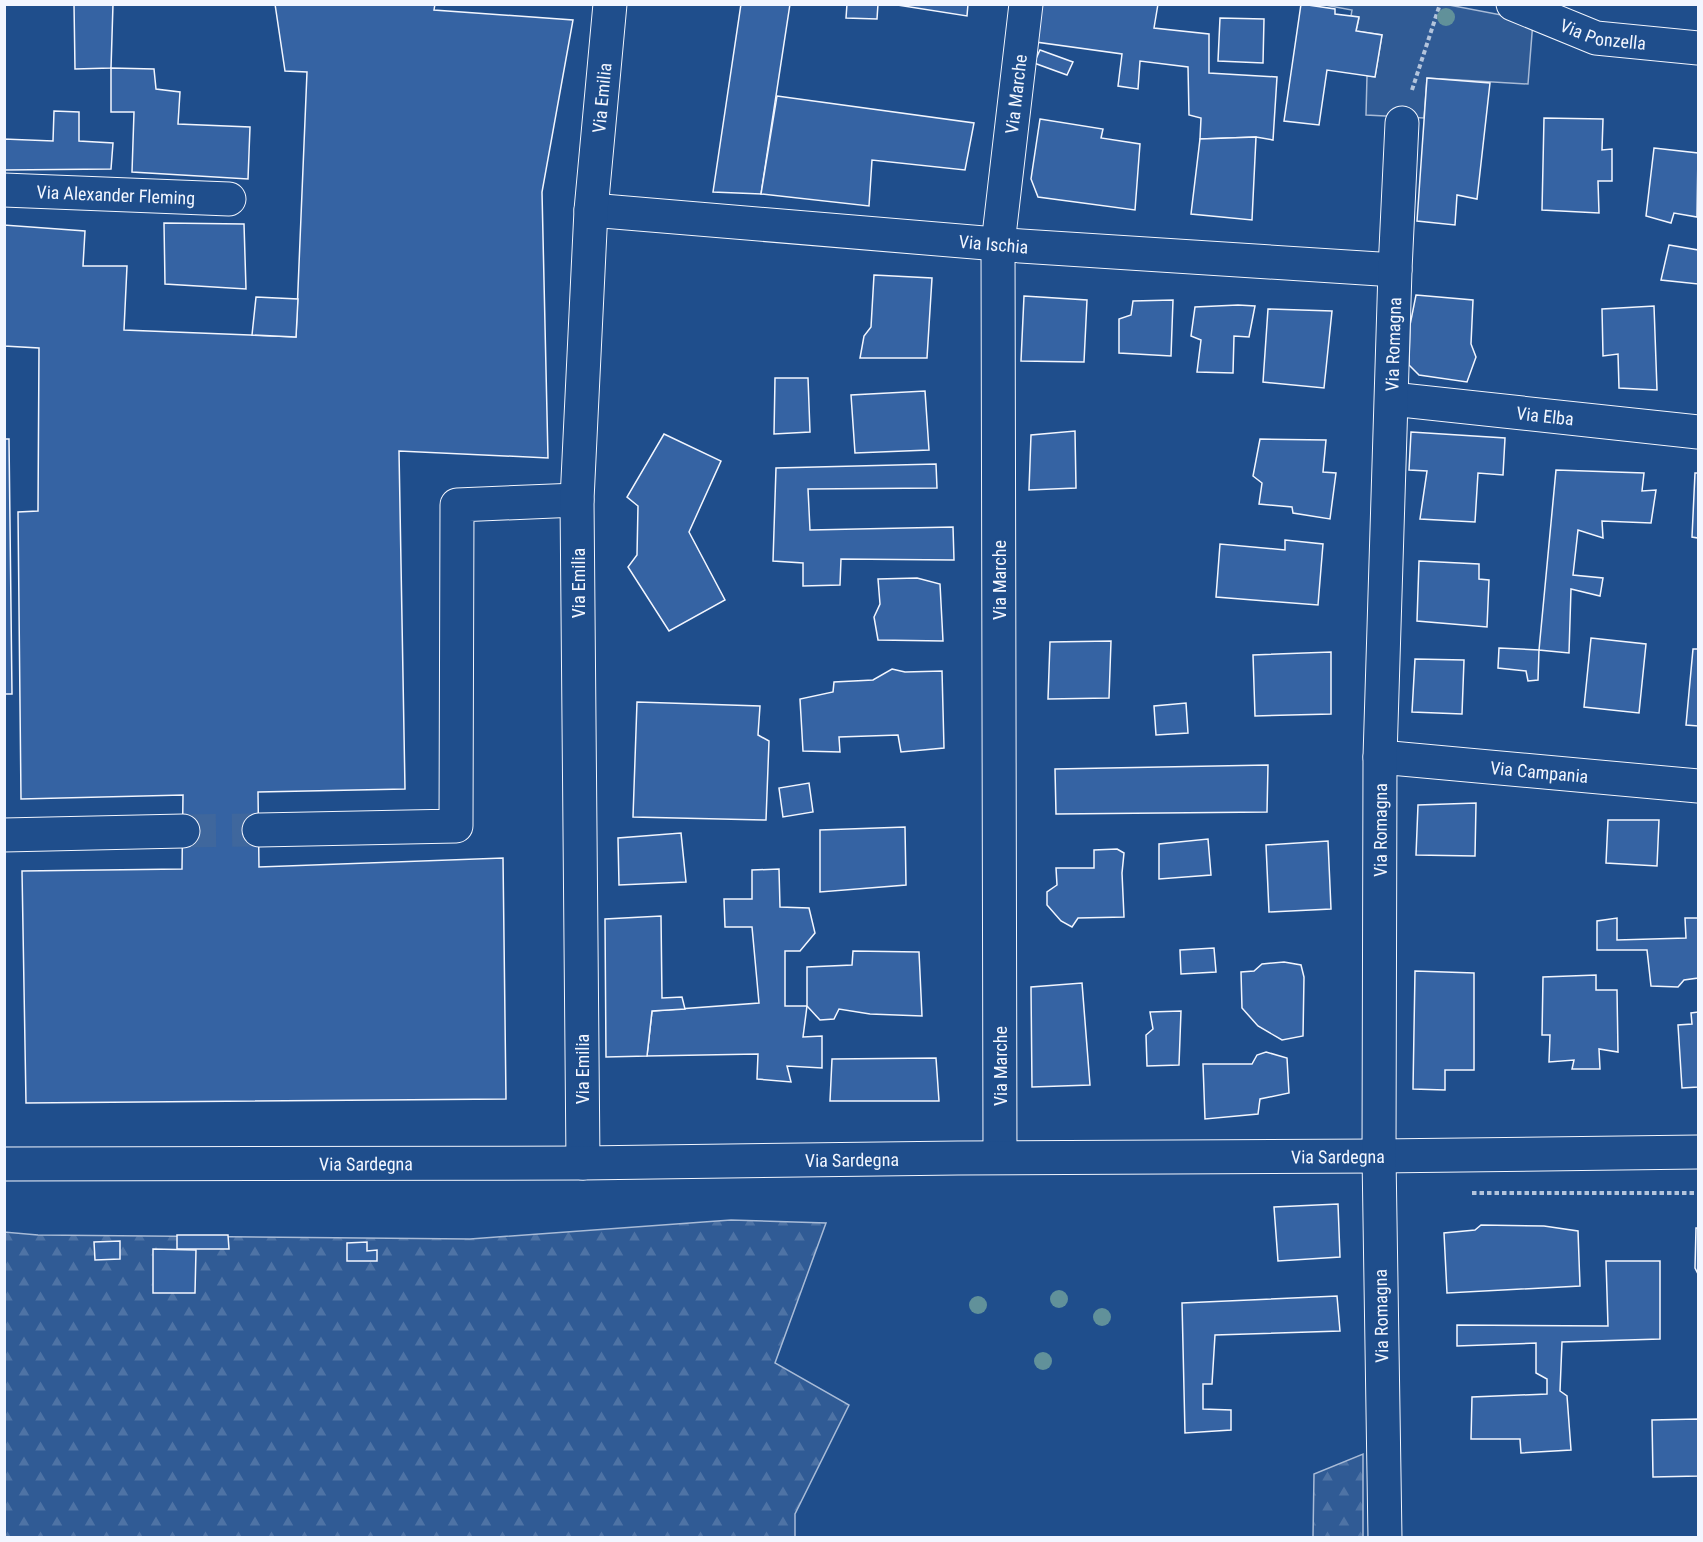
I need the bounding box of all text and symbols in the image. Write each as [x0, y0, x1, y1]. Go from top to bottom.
street label: Via Ponzella [1557, 14, 1647, 53]
street label: Via Marche [1000, 53, 1031, 135]
street label: Via Emilia [588, 62, 615, 134]
street label: Via Alexander Fleming [36, 181, 196, 208]
street label: Via Ischia [958, 230, 1029, 257]
street label: Via Romagna [1381, 297, 1405, 392]
street label: Via Elba [1515, 402, 1575, 429]
street label: Via Marche [989, 540, 1010, 620]
street label: Via Emilia [568, 548, 589, 618]
street label: Via Campania [1489, 757, 1589, 786]
street label: Via Romagna [1369, 783, 1390, 877]
street label: Via Marche [990, 1026, 1011, 1106]
street label: Via Emilia [572, 1034, 593, 1104]
street label: Via Sardegna [1291, 1145, 1385, 1167]
street label: Via Sardegna [805, 1148, 899, 1171]
street label: Via Sardegna [319, 1153, 413, 1174]
street label: Via Romagna [1370, 1269, 1392, 1363]

